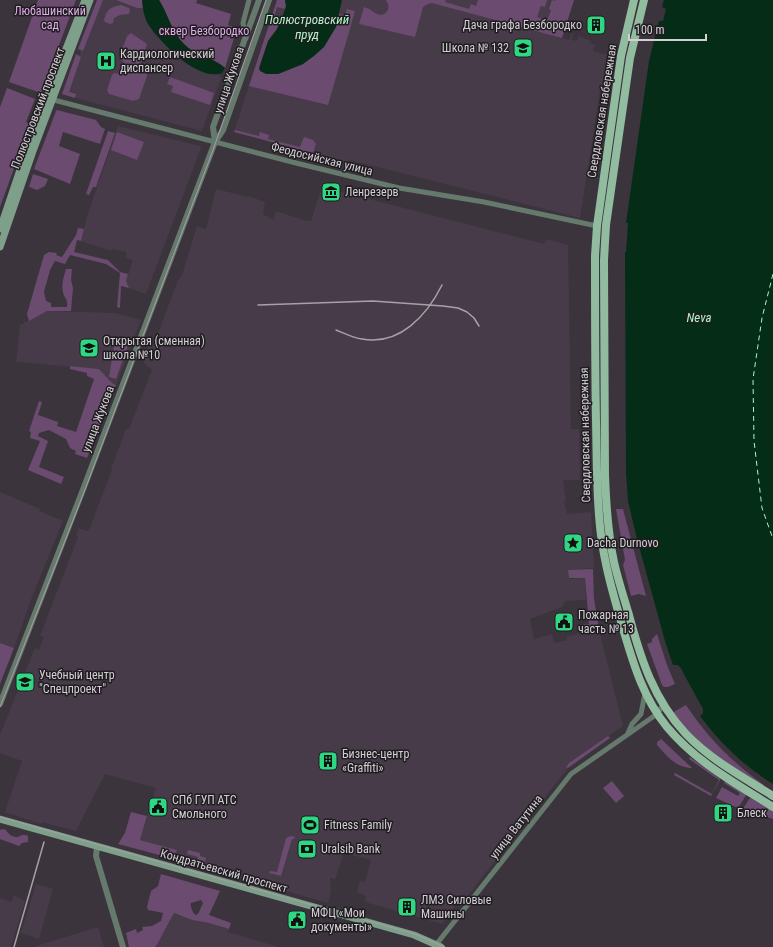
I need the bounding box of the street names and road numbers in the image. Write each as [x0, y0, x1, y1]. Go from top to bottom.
street label: Свердловская набережная [585, 43, 619, 179]
street label: Полюстровский проспект [8, 45, 68, 171]
street label: улица Жукова [211, 45, 247, 115]
street label: Феодосийская улица [270, 140, 374, 178]
street label: Свердловская набережная [577, 367, 593, 503]
street label: улица Жукова [79, 384, 117, 454]
street label: улица Ватутина [487, 792, 545, 862]
street label: Кондратьевский проспект [159, 846, 289, 896]

